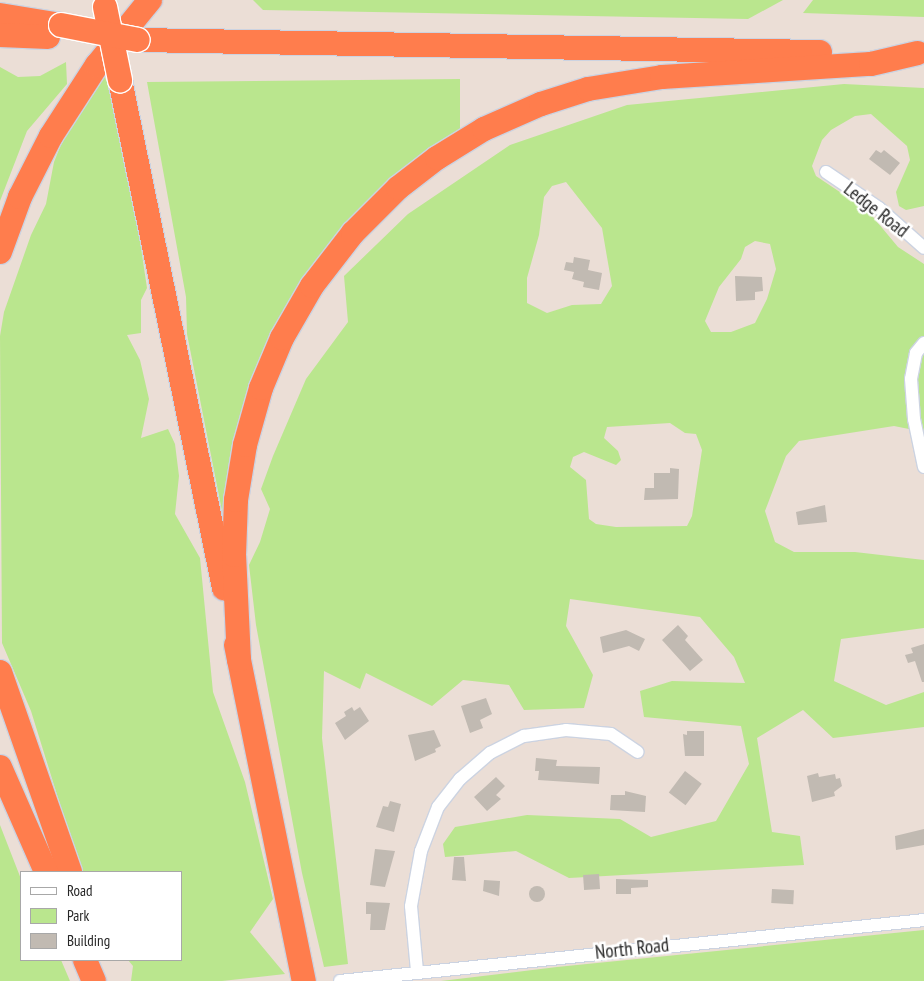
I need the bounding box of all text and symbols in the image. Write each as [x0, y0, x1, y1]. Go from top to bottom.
street label: Ledge Road [839, 178, 913, 242]
legend [20, 871, 182, 961]
text: Road [67, 881, 93, 900]
text: Park [67, 906, 89, 925]
text: Building [67, 931, 110, 950]
street label: North Road [594, 934, 670, 964]

